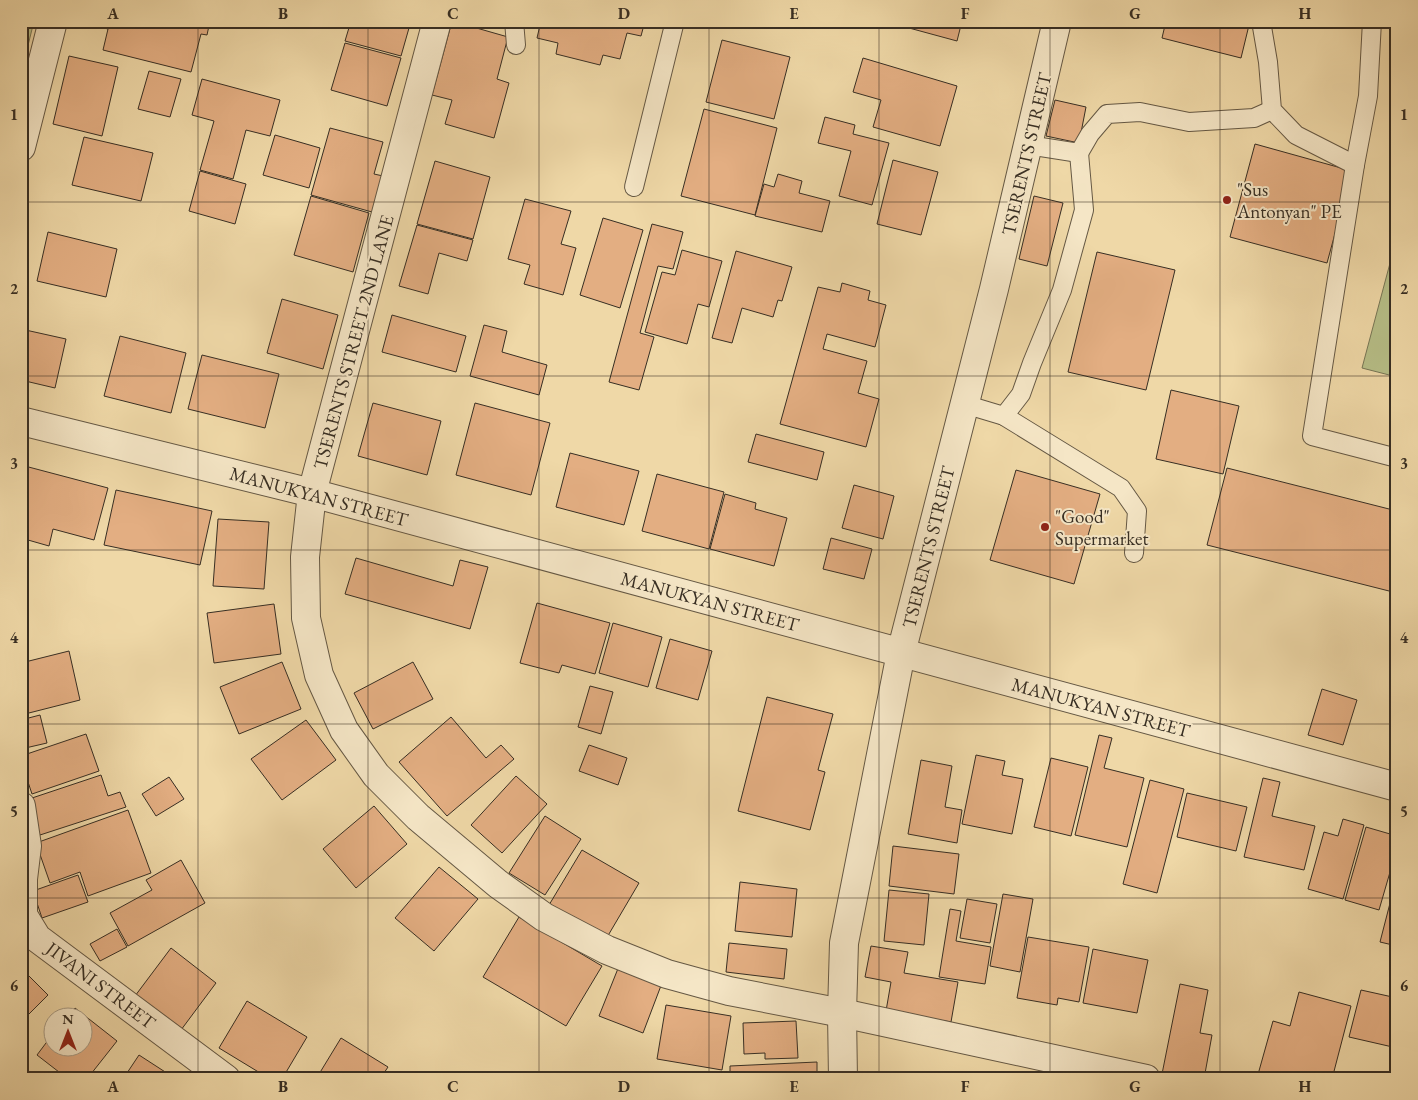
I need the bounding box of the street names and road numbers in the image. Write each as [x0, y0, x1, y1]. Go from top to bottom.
street label: TSERENTS STREET [996, 70, 1057, 238]
street label: TSERENTS STREET 2ND LANE [307, 212, 400, 472]
street label: MANUKYAN STREET [227, 461, 411, 532]
street label: TSERENTS STREET [896, 463, 961, 631]
street label: MANUKYAN STREET [618, 566, 802, 637]
street label: MANUKYAN STREET [1009, 672, 1193, 743]
street label: JIVANI STREET [42, 936, 160, 1034]

